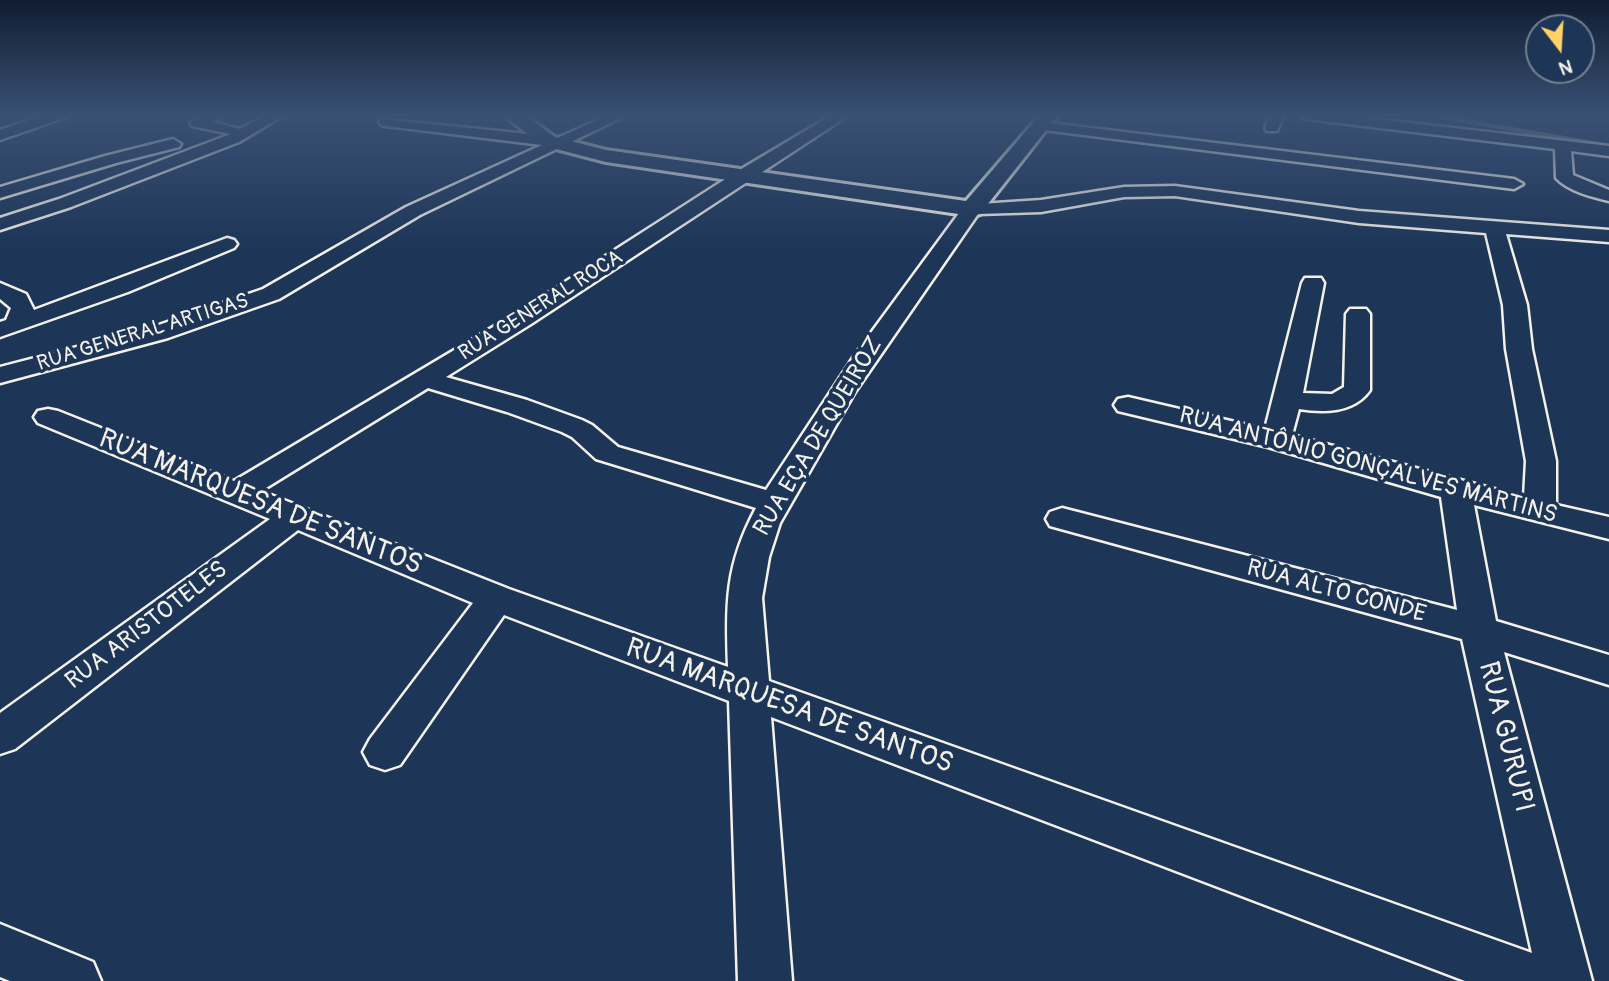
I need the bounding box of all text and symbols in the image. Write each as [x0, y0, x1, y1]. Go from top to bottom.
north arrow [1525, 14, 1595, 84]
text: N [1556, 54, 1575, 81]
street label: RUA GENERAL ROCA [454, 245, 628, 367]
street label: RUA GENERAL ARTIGAS [34, 289, 252, 377]
street label: RUA EÇA DE QUEIROZ [748, 332, 890, 542]
street label: RUA ANTÔNIO GONÇALVES MARTINS [1176, 402, 1560, 530]
street label: RUA MARQUESA DE SANTOS [94, 423, 426, 583]
street label: RUA ALTO CONDE [1243, 554, 1429, 630]
street label: RUA ARISTOTELES [60, 556, 234, 696]
street label: RUA MARQUESA DE SANTOS [621, 632, 957, 782]
street label: RUA GURUPI [1470, 658, 1540, 816]

